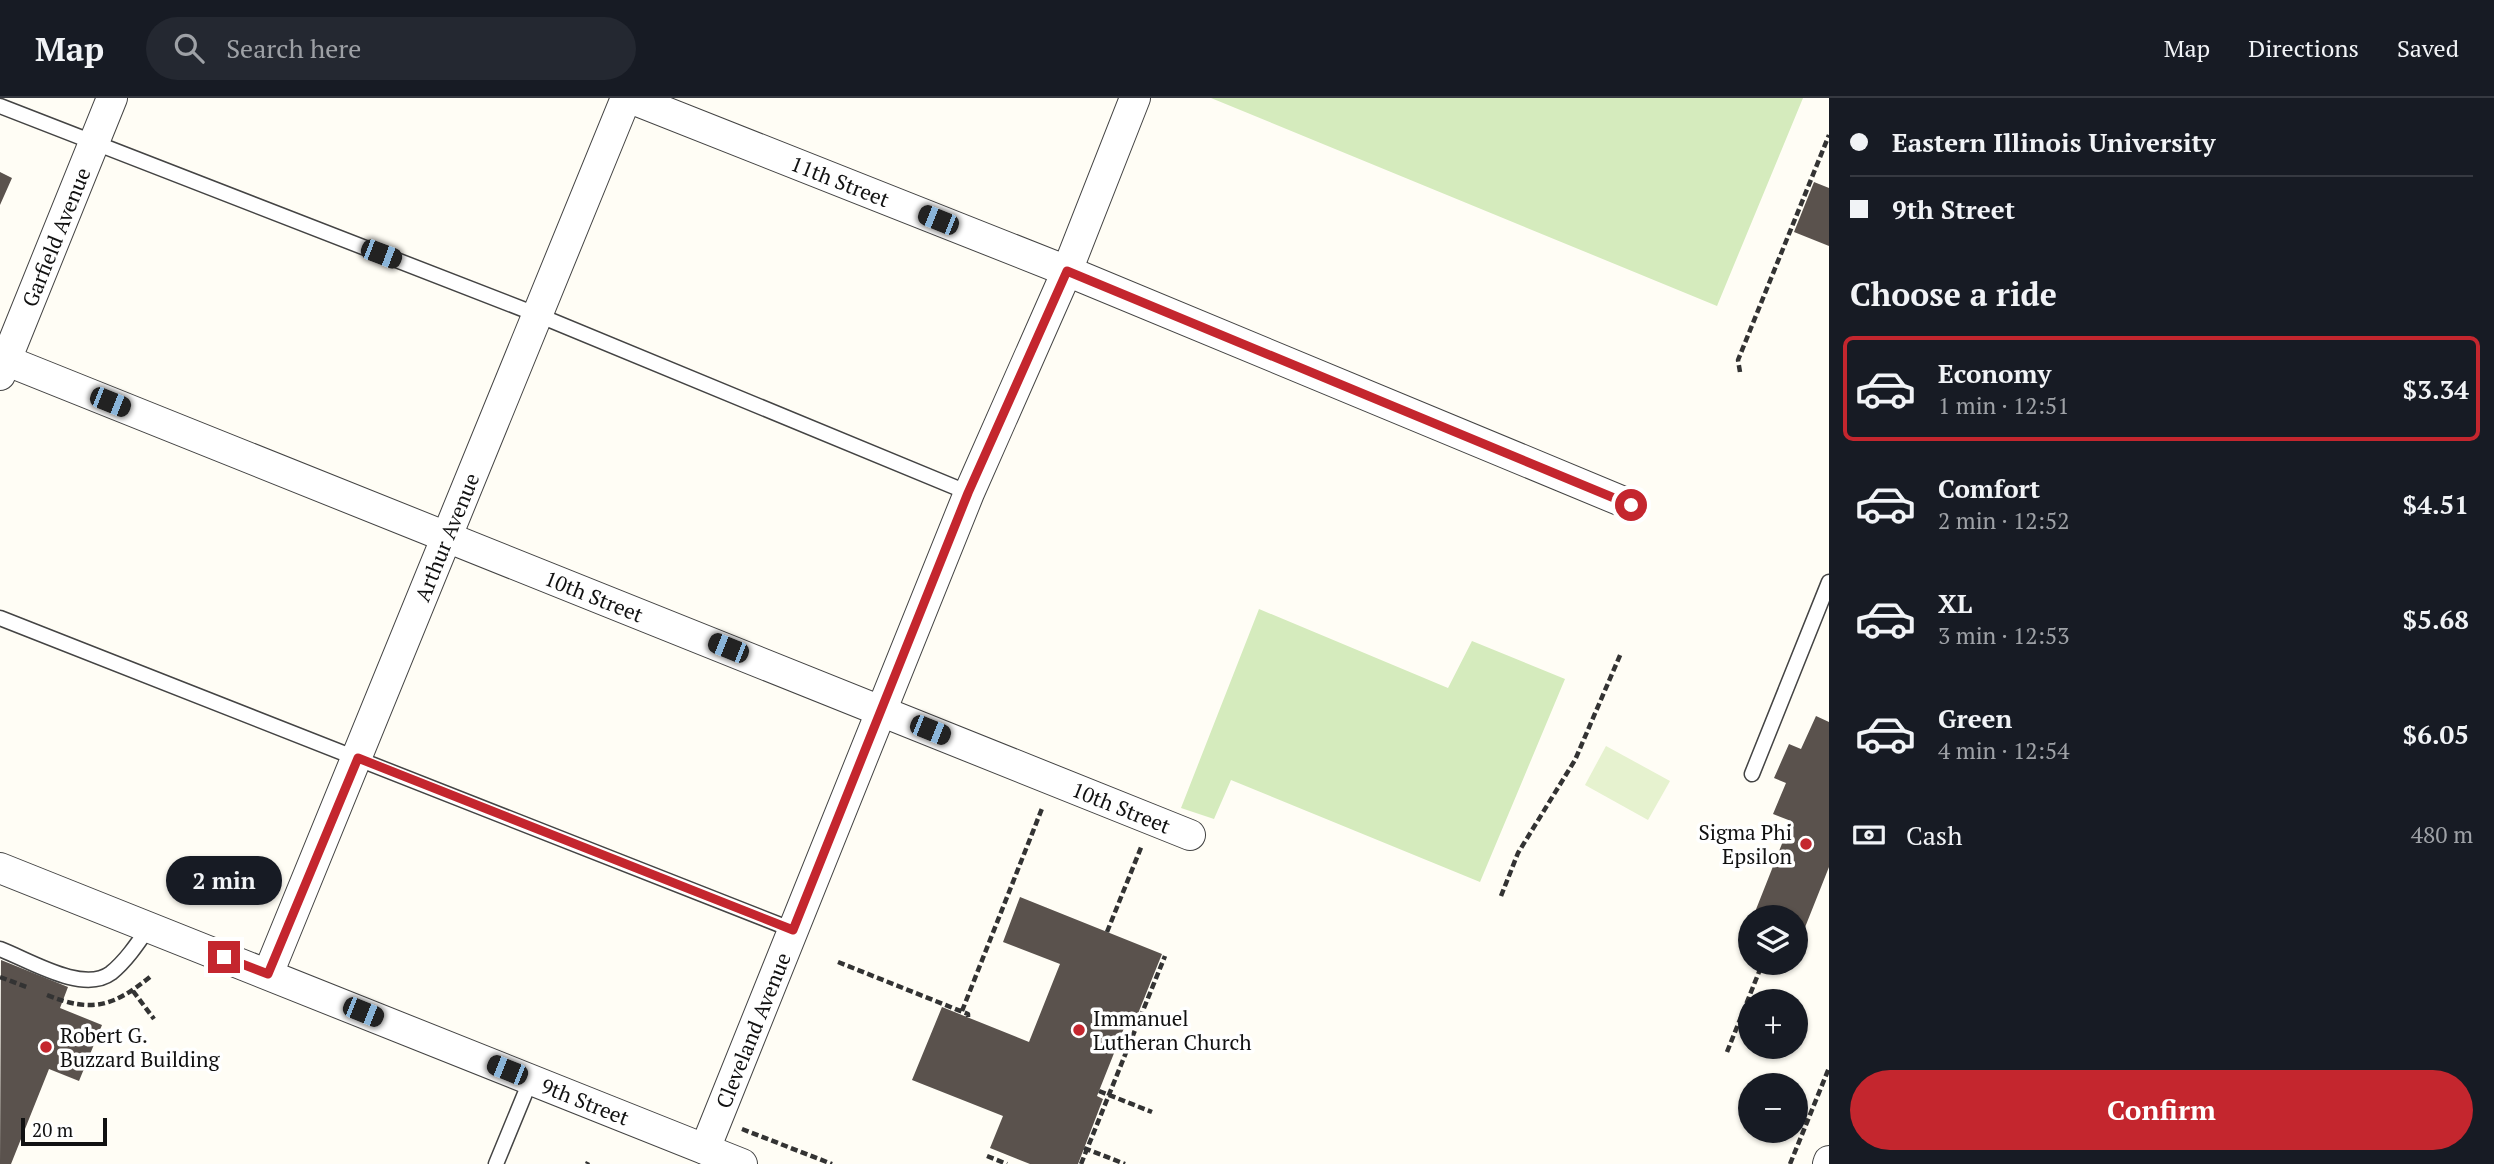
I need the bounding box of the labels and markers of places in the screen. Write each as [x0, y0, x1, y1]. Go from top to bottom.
place label: Sigma Phi Epsilon [1698, 818, 1793, 870]
marker: Sigma Phi Epsilon [1798, 836, 1814, 852]
place label: Immanuel Lutheran Church [1093, 1004, 1252, 1056]
place label: Robert G. Buzzard Building [60, 1021, 220, 1073]
marker: Immanuel Lutheran Church [1071, 1022, 1087, 1038]
marker: Robert G. Buzzard Building [38, 1039, 54, 1055]

